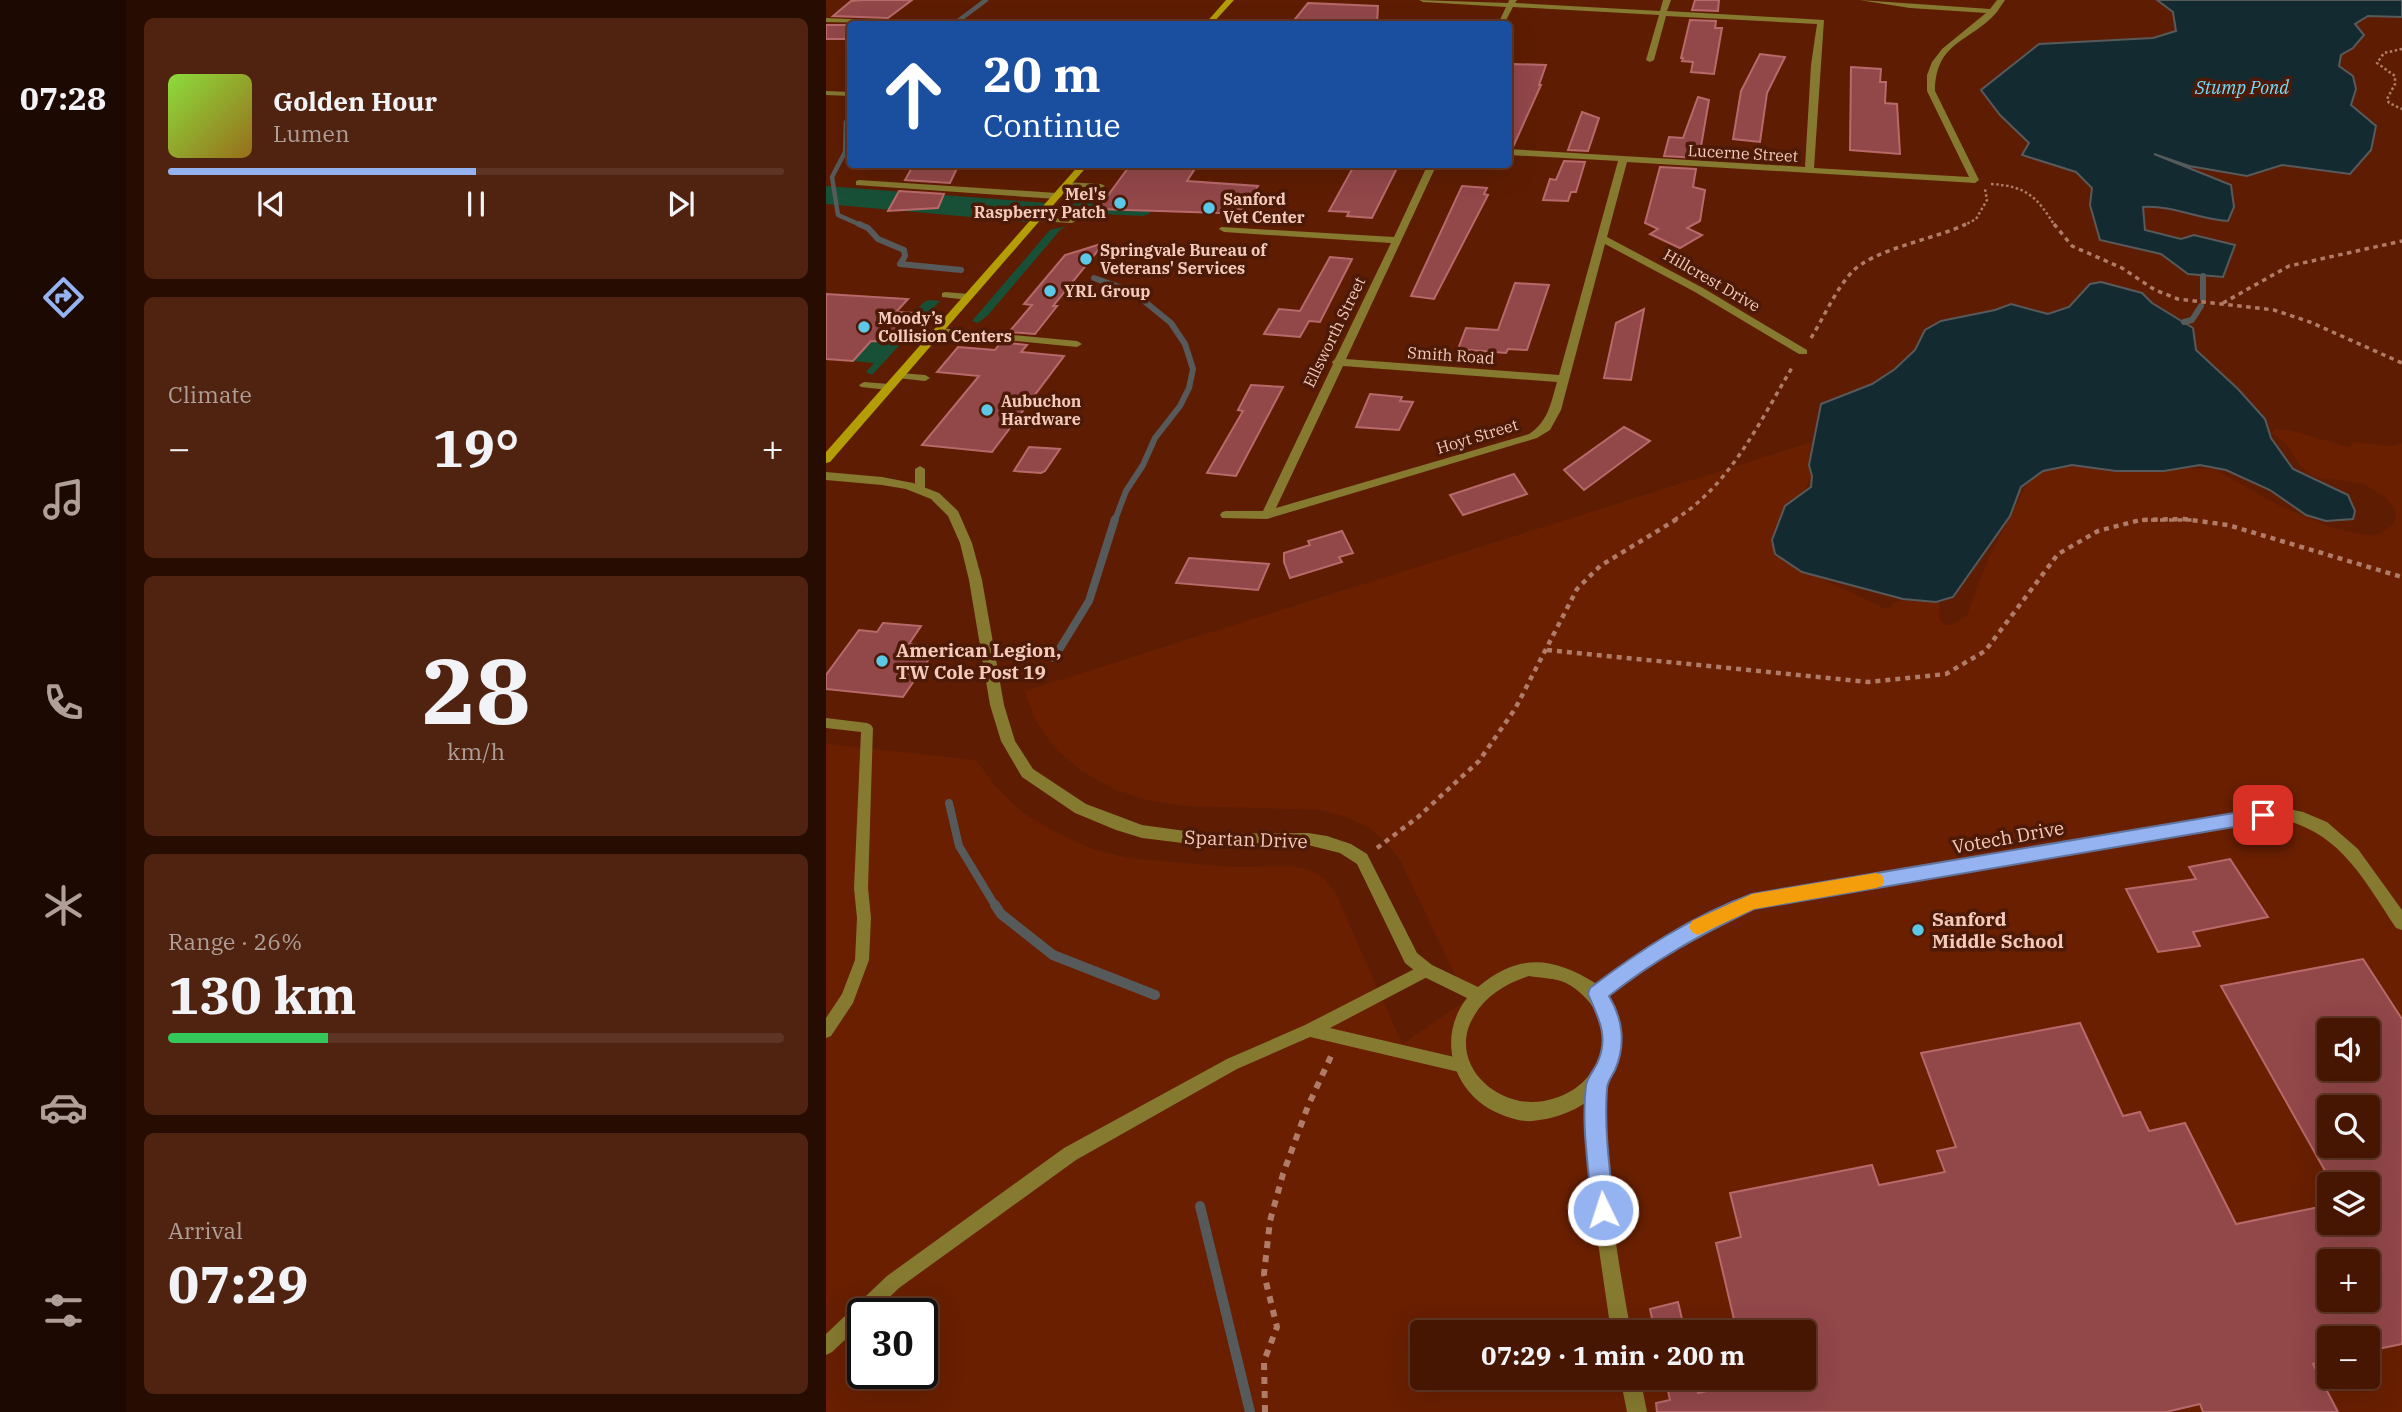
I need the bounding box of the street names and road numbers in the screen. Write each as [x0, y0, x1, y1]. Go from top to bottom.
street label: Lucerne Street [1687, 140, 1799, 166]
street label: Hillcrest Drive [1660, 244, 1764, 316]
street label: Ellsworth Street [1299, 273, 1370, 391]
street label: Smith Road [1407, 342, 1495, 368]
street label: Hoyt Street [1434, 414, 1521, 458]
street label: Votech Drive [1950, 815, 2066, 859]
street label: Spartan Drive [1184, 825, 1308, 853]

